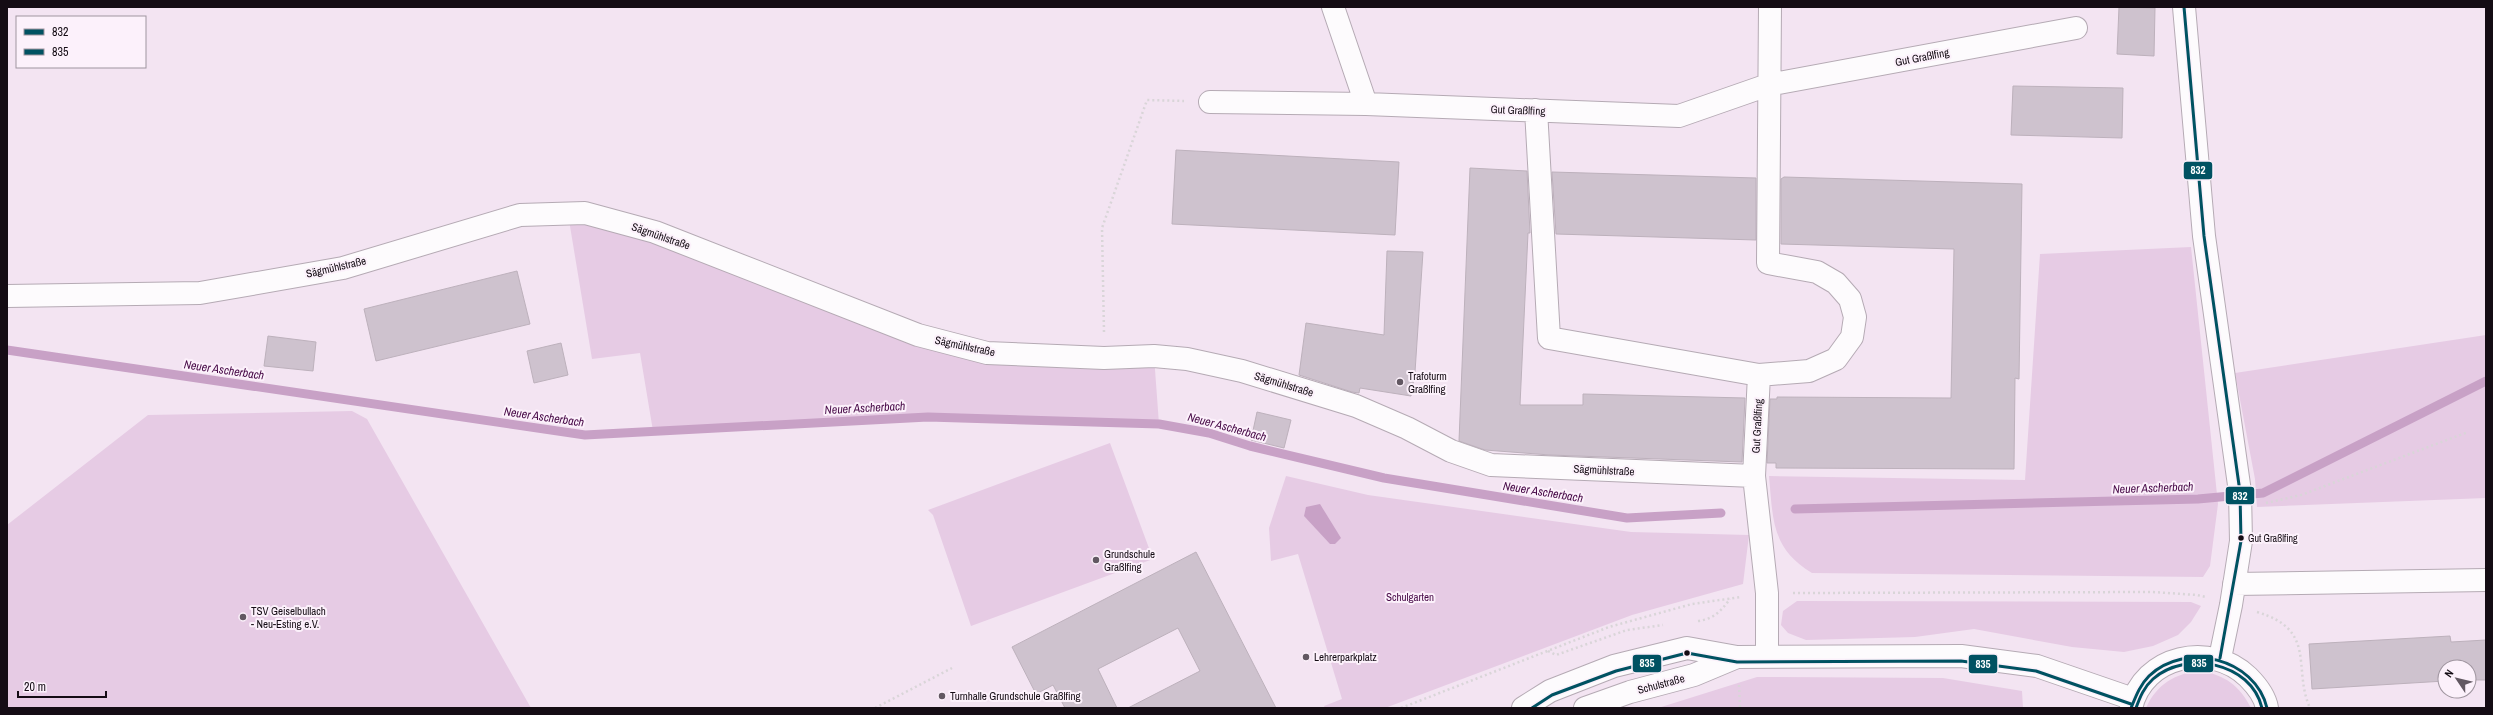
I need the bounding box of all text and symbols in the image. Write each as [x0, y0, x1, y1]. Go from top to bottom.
legend [16, 16, 146, 68]
text: 832 [52, 24, 68, 40]
text: 835 [52, 44, 69, 60]
street label: Gut Graßlfing [1894, 45, 1950, 69]
street label: Gut Graßlfing [1490, 102, 1546, 118]
line badge: 832 [2183, 161, 2213, 180]
text: 832 [2190, 163, 2206, 177]
street label: Sägmühlstraße [630, 219, 692, 253]
street label: Sägmühlstraße [305, 253, 367, 281]
street label: Sägmühlstraße [934, 333, 996, 359]
water label: Neuer Ascherbach [183, 356, 265, 384]
street label: Sägmühlstraße [1253, 368, 1315, 400]
place label: Trafoturm Graßlfing [1408, 369, 1447, 396]
marker: Trafoturm Graßlfing [1395, 377, 1405, 387]
water label: Neuer Ascherbach [824, 398, 906, 418]
street label: Gut Graßlfing [1749, 398, 1765, 454]
water label: Neuer Ascherbach [503, 403, 585, 431]
water label: Neuer Ascherbach [1186, 409, 1268, 445]
street label: Sägmühlstraße [1573, 461, 1635, 479]
water label: Neuer Ascherbach [1502, 478, 1584, 506]
water label: Neuer Ascherbach [2112, 479, 2194, 497]
line badge: 832 [2225, 486, 2255, 505]
text: 832 [2232, 489, 2248, 503]
place label: Gut Graßlfing [2248, 532, 2298, 545]
marker: Gut Graßlfing [2236, 533, 2246, 543]
place label: Grundschule Graßlfing [1104, 547, 1155, 574]
marker: Grundschule Graßlfing [1091, 555, 1101, 565]
park label: Schulgarten [1386, 590, 1434, 604]
place label: TSV Geiselbullach - Neu-Esting e.V. [251, 604, 326, 631]
marker: TSV Geiselbullach - Neu-Esting e.V. [238, 612, 248, 622]
unlabelled marker [1682, 648, 1692, 658]
place label: Lehrerparkplatz [1314, 650, 1377, 664]
marker: Lehrerparkplatz [1301, 652, 1311, 662]
line badge: 835 [1632, 654, 1662, 673]
line badge: 835 [1968, 654, 1998, 674]
line badge: 835 [2183, 654, 2214, 673]
text: 835 [1639, 656, 1655, 670]
text: 835 [2191, 656, 2207, 670]
text: 835 [1975, 657, 1991, 671]
north arrow [2437, 659, 2477, 699]
text: N [2441, 667, 2456, 680]
street label: Schulstraße [1636, 671, 1686, 697]
scale bar [18, 673, 106, 699]
text: 20 m [24, 679, 46, 695]
place label: Turnhalle Grundschule Graßlfing [950, 689, 1081, 703]
marker: Turnhalle Grundschule Graßlfing [937, 691, 947, 701]

